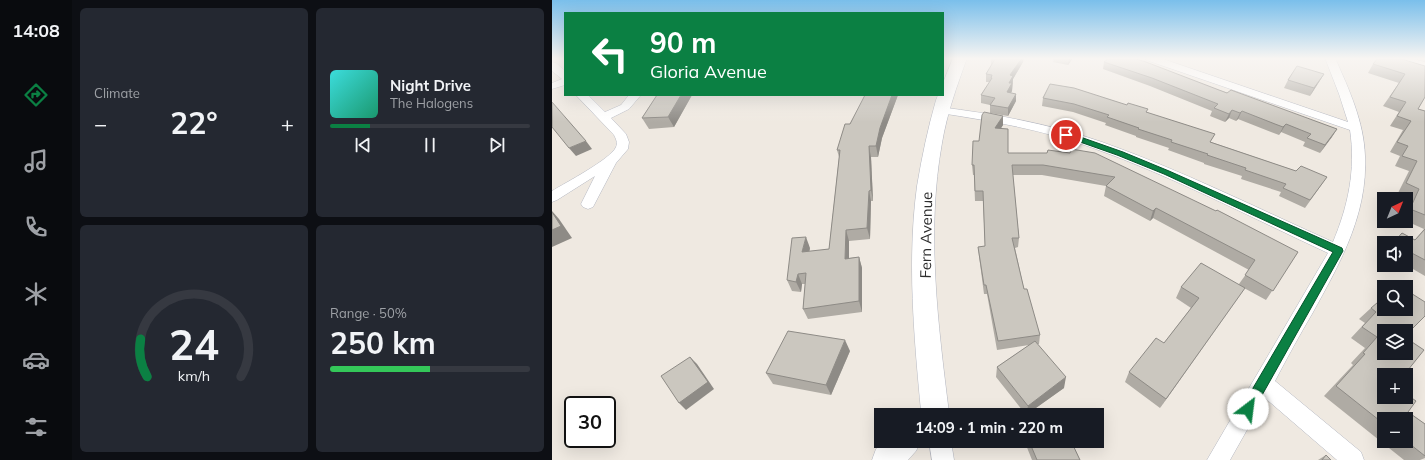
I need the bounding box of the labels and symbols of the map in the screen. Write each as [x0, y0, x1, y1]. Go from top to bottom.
pin [1049, 118, 1083, 152]
street label: Fern Avenue [916, 191, 936, 279]
north arrow [1377, 192, 1413, 228]
position arrow [1227, 388, 1269, 430]
speed limit sign: 30 [564, 396, 616, 448]

